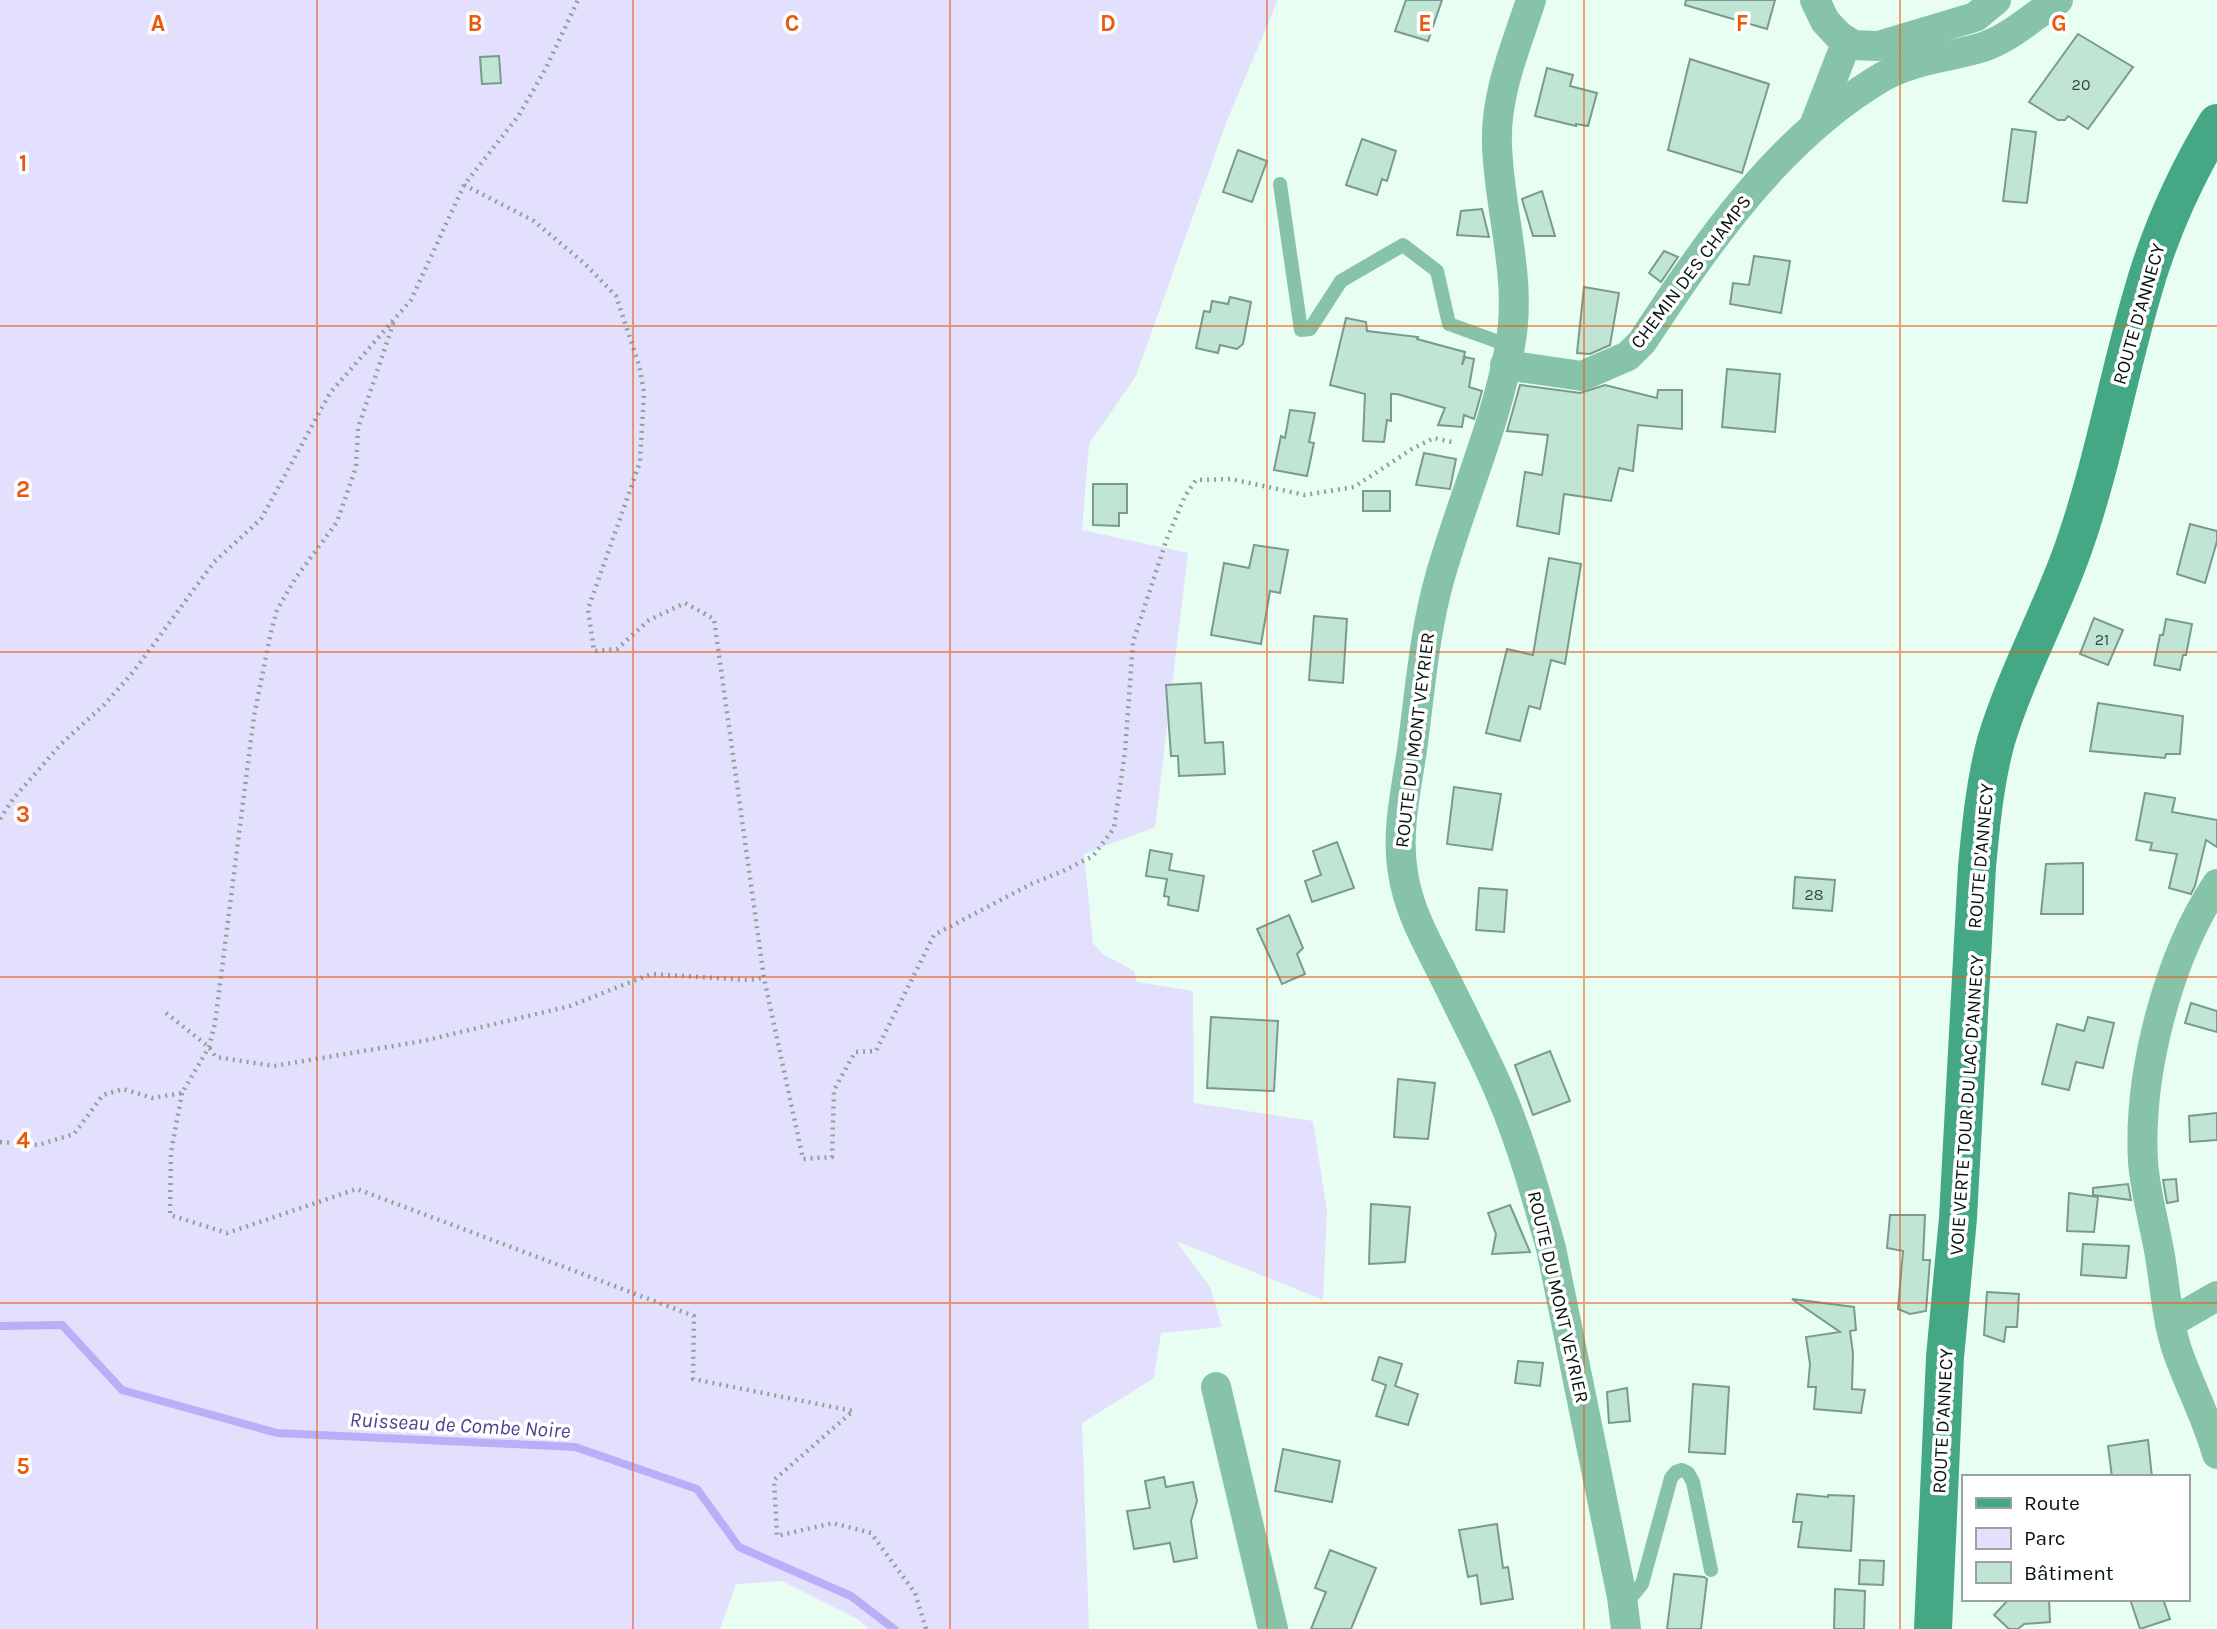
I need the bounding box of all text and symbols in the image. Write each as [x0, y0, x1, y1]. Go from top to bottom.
text: A [151, 10, 165, 37]
text: B [468, 10, 482, 37]
text: C [785, 10, 799, 37]
text: D [1100, 10, 1116, 37]
text: E [1418, 10, 1432, 37]
text: F [1736, 10, 1748, 37]
text: G [2051, 10, 2067, 37]
house number: 20 [2072, 75, 2090, 94]
text: 1 [19, 150, 27, 177]
street label: CHEMIN DES CHAMPS [1626, 191, 1756, 353]
street label: ROUTE D'ANNECY [2108, 240, 2170, 387]
text: 2 [16, 476, 30, 503]
house number: 21 [2095, 630, 2109, 649]
street label: ROUTE DU MONT VEYRIER [1391, 631, 1439, 849]
street label: ROUTE D'ANNECY [1964, 782, 1998, 930]
text: 3 [16, 801, 30, 828]
house number: 28 [1804, 885, 1824, 904]
street label: VOIE VERTE TOUR DU LAC D'ANNECY [1946, 953, 1989, 1256]
text: 4 [16, 1127, 30, 1154]
street label: ROUTE DU MONT VEYRIER [1523, 1189, 1593, 1405]
street label: ROUTE D'ANNECY [1928, 1347, 1958, 1494]
water label: Ruisseau de Combe Noire [349, 1407, 571, 1443]
text: 5 [16, 1453, 30, 1480]
legend [1962, 1475, 2189, 1601]
text: Route [2024, 1491, 2080, 1515]
text: Parc [2024, 1526, 2066, 1550]
text: Bâtiment [2024, 1561, 2114, 1585]

